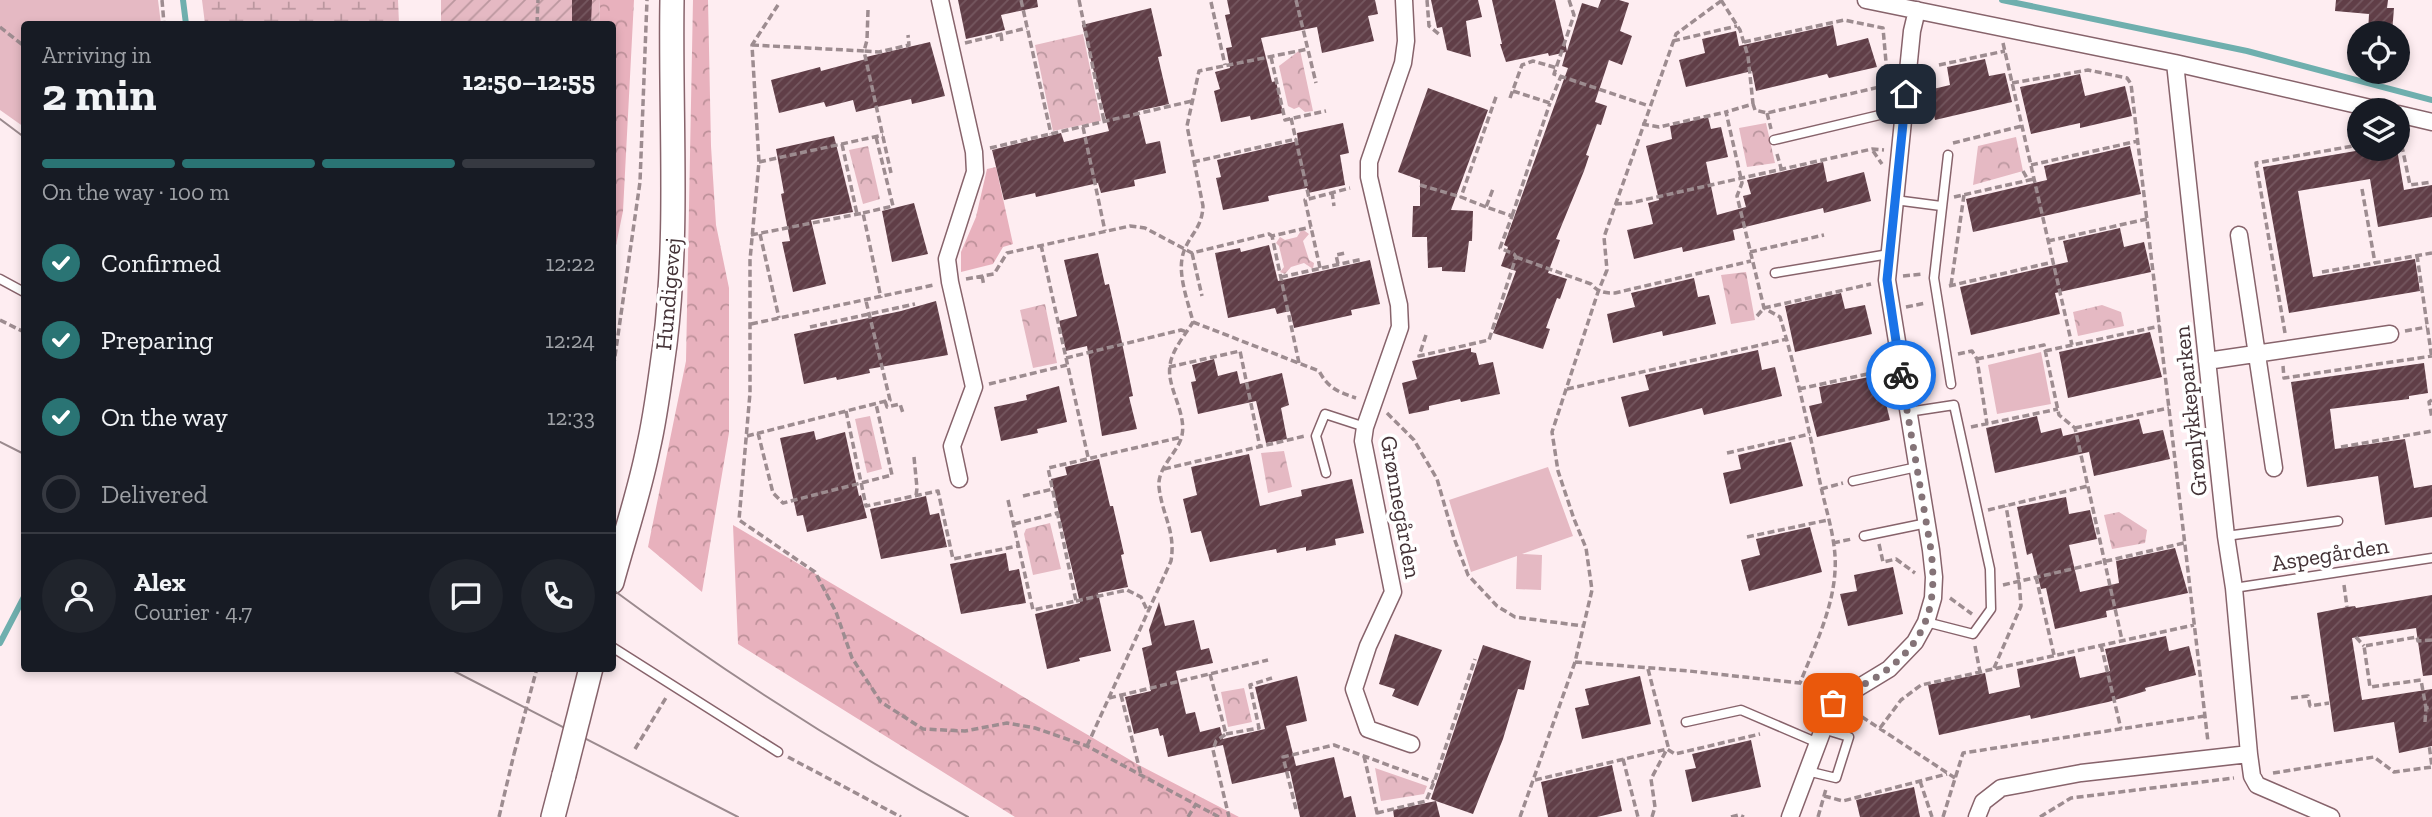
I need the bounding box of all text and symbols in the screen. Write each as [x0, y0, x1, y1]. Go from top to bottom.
map controls [2347, 21, 2410, 161]
button: locate [2347, 21, 2410, 84]
text: Arriving in [42, 41, 151, 69]
pin [1876, 64, 1936, 124]
text: 12:50–12:55 [462, 65, 595, 97]
text: 2 min [42, 67, 157, 122]
icon: home [1887, 75, 1925, 113]
button: layers [2347, 98, 2410, 161]
text: On the way · 100 m [42, 178, 229, 206]
street label: Hundigevej [649, 237, 687, 351]
icon: check [42, 244, 80, 282]
text: Confirmed [101, 247, 221, 279]
text: 12:22 [545, 249, 595, 277]
icon: check [42, 321, 80, 359]
text: Preparing [101, 324, 213, 356]
street label: Grønlykkeparken [2167, 324, 2213, 498]
text: 12:24 [545, 326, 595, 354]
courier [1866, 340, 1936, 410]
icon: bike [1882, 356, 1920, 394]
icon: check [42, 398, 80, 436]
text: On the way [101, 401, 228, 433]
text: 12:33 [547, 403, 595, 431]
street label: Grønnegården [1375, 433, 1427, 581]
text: Delivered [101, 478, 208, 510]
street label: Aspegården [2269, 531, 2391, 577]
button: person [42, 559, 116, 633]
button: chat [429, 559, 503, 633]
button: phone [521, 559, 595, 633]
text: Alex [134, 566, 186, 598]
text: Courier · 4.7 [134, 598, 252, 626]
pin [1803, 673, 1863, 733]
icon: bag [1814, 684, 1852, 722]

